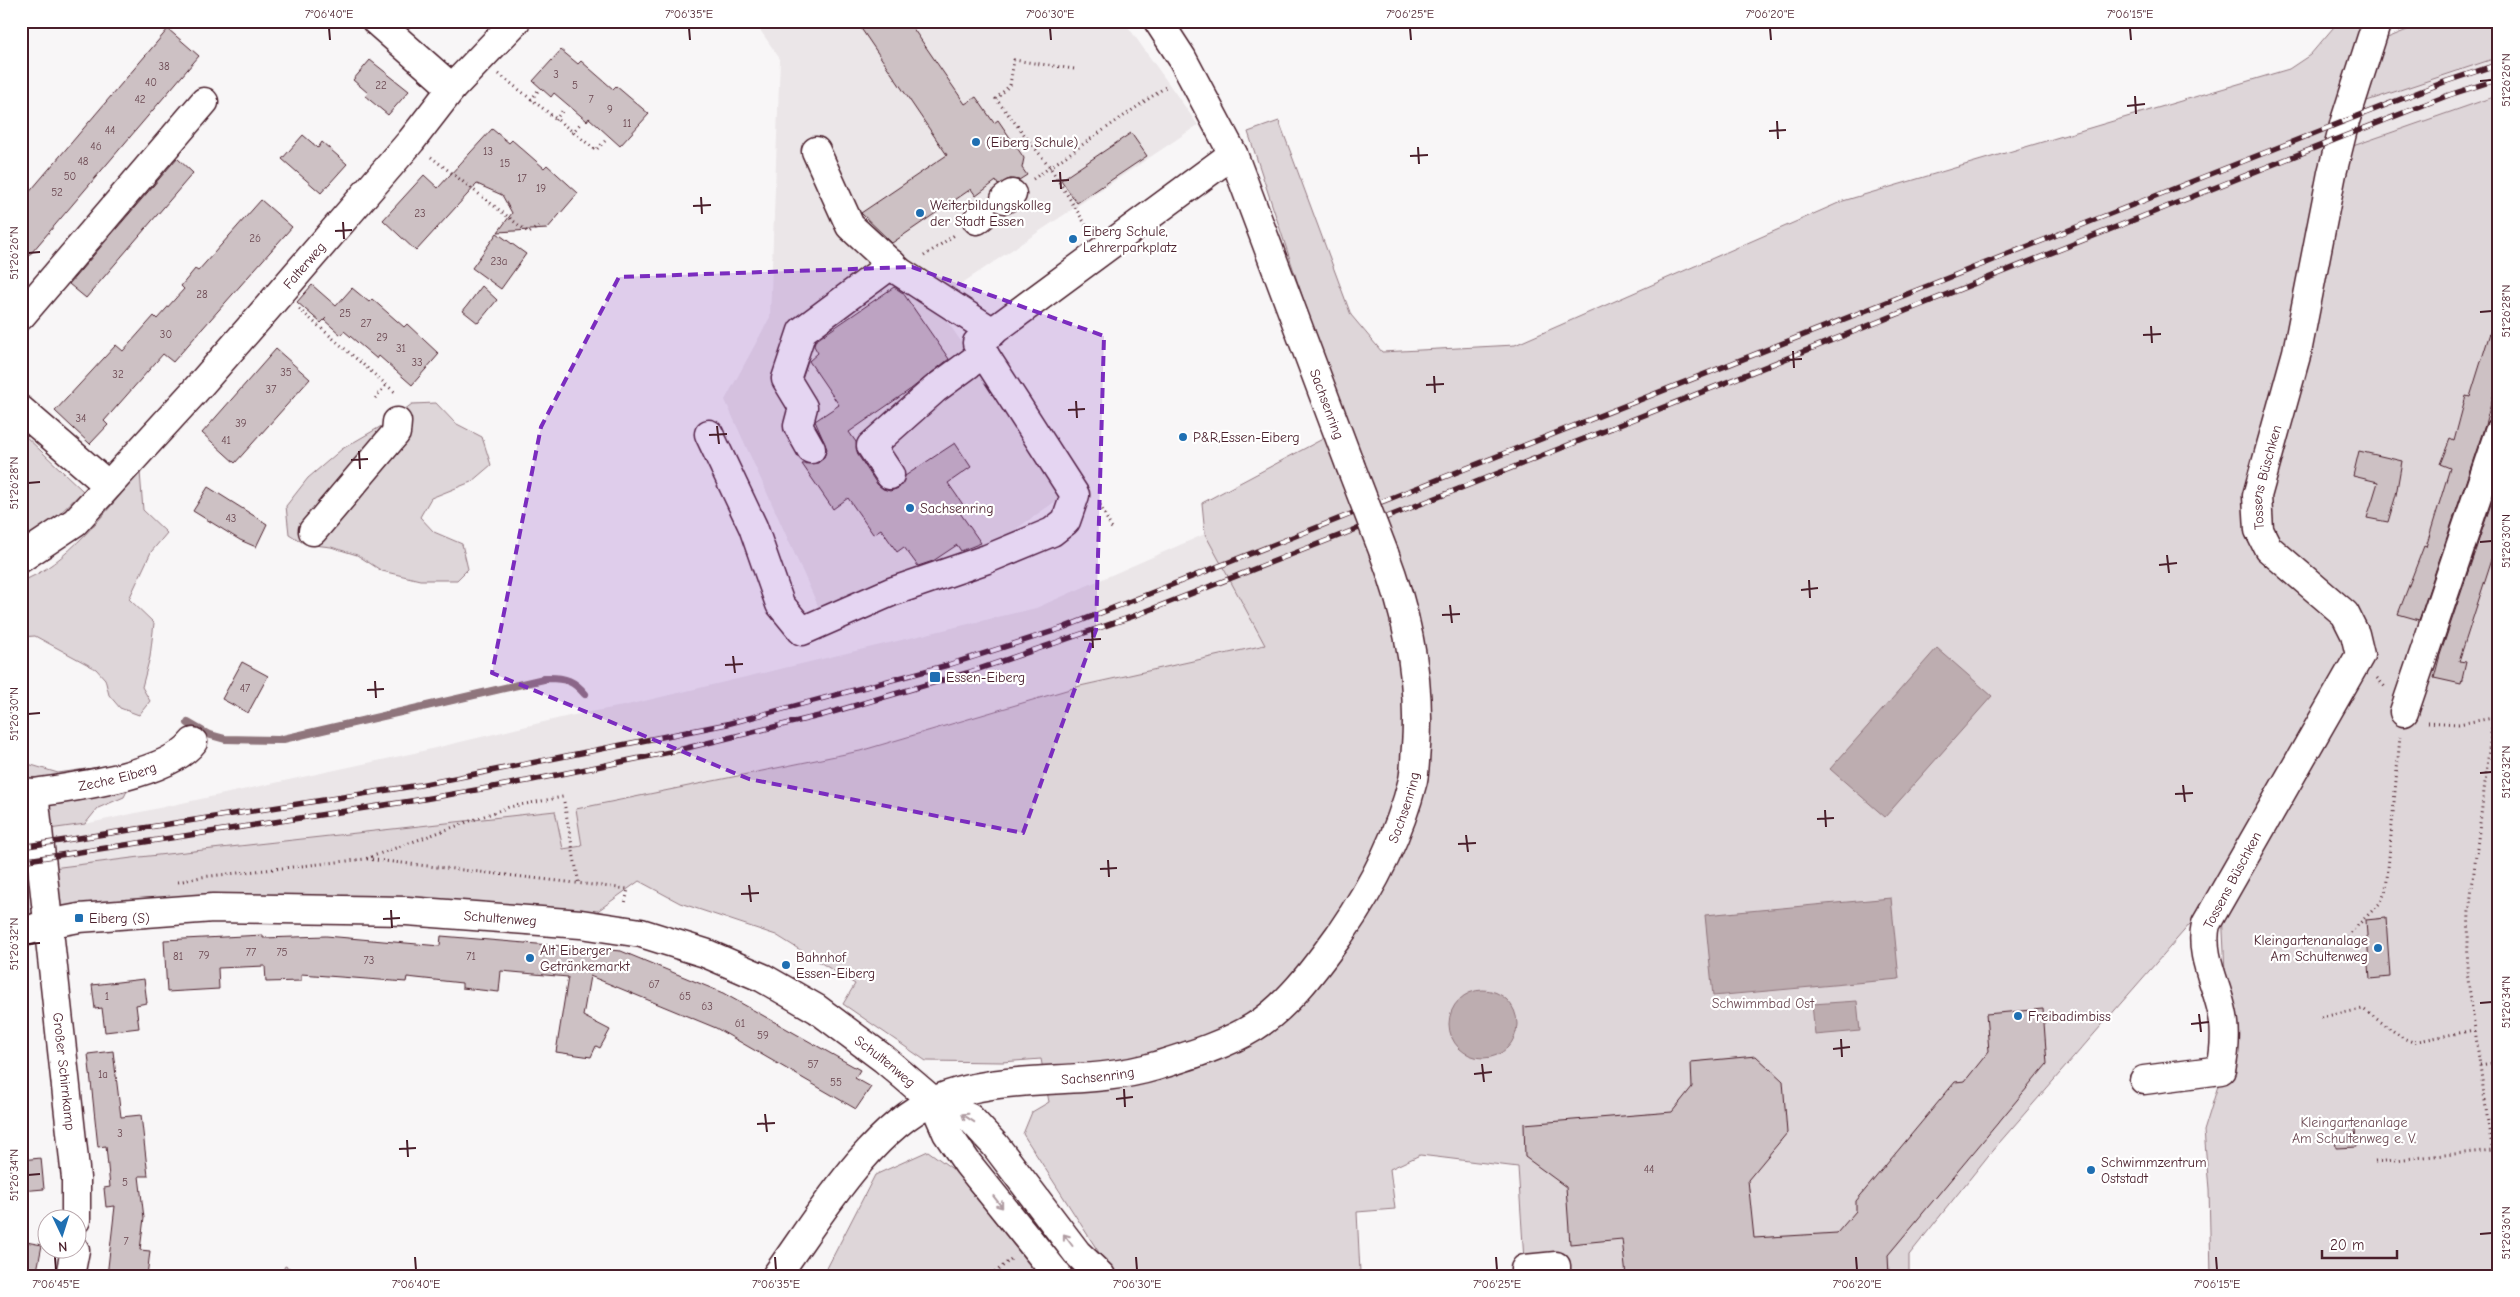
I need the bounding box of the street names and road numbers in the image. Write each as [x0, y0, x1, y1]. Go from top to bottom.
street label: Falterweg [280, 239, 329, 292]
street label: Sachsenring [1306, 367, 1348, 442]
street label: Tossens Büschken [2249, 423, 2285, 530]
street label: Zeche Eiberg [77, 759, 159, 795]
street label: Sachsenring [1384, 771, 1423, 846]
street label: Tossens Büschken [2200, 829, 2265, 932]
street label: Schultenweg [463, 907, 537, 930]
street label: Großer Schirnkamp [49, 1012, 79, 1131]
street label: Schultenweg [851, 1032, 919, 1091]
street label: Sachsenring [1060, 1064, 1136, 1088]

